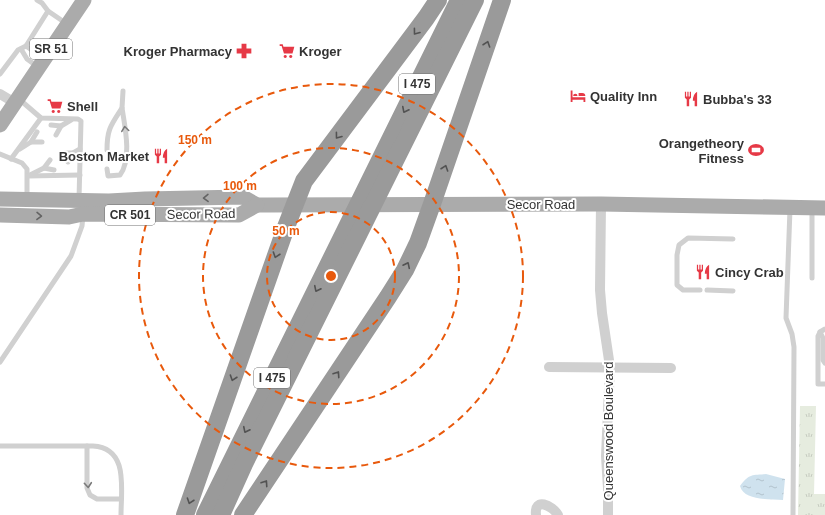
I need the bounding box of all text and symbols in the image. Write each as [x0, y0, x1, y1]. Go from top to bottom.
one-way arrow [413, 28, 420, 35]
road number: SR 51 [30, 39, 72, 59]
one-way arrow [482, 41, 490, 48]
pharmacy icon: Kroger Pharmacy [235, 42, 253, 60]
supermarket icon: Kroger [278, 42, 296, 60]
place label: Kroger Pharmacy [124, 44, 233, 59]
place label: Kroger [299, 44, 342, 59]
road number: I 475 [399, 74, 435, 94]
hotel icon: Quality Inn [569, 87, 587, 105]
place label: Quality Inn [590, 89, 657, 104]
restaurant icon: Bubba's 33 [682, 90, 700, 108]
place label: Bubba's 33 [703, 92, 772, 107]
supermarket icon: Shell [46, 97, 64, 115]
place label: Shell [67, 99, 98, 114]
one-way arrow [402, 106, 409, 113]
one-way arrow [121, 126, 130, 132]
one-way arrow [335, 132, 342, 139]
text: 150 m [178, 133, 212, 147]
place label: Orangetheory Fitness [659, 136, 745, 166]
sports icon: Orangetheory Fitness [747, 141, 765, 159]
restaurant icon: Boston Market [152, 147, 170, 165]
place label: Boston Market [59, 149, 150, 164]
one-way arrow [440, 164, 449, 171]
text: 100 m [223, 179, 257, 193]
one-way arrow [203, 193, 209, 202]
street label: Secor Road [507, 197, 575, 212]
road number: CR 501 [105, 205, 155, 225]
street label: Secor Road [167, 206, 235, 222]
one-way arrow [36, 212, 42, 221]
text: 50 m [272, 224, 300, 238]
one-way arrow [272, 252, 281, 259]
one-way arrow [402, 262, 410, 269]
restaurant icon: Cincy Crab [694, 263, 712, 281]
place label: Cincy Crab [715, 265, 784, 280]
centre of rings [324, 269, 338, 283]
one-way arrow [314, 284, 321, 292]
street label: Queenswood Boulevard [601, 362, 616, 500]
road number: I 475 [254, 368, 290, 388]
one-way arrow [332, 371, 340, 378]
one-way arrow [229, 374, 237, 381]
one-way arrow [243, 426, 251, 433]
one-way arrow [260, 480, 267, 487]
one-way arrow [83, 482, 92, 488]
one-way arrow [186, 497, 195, 504]

